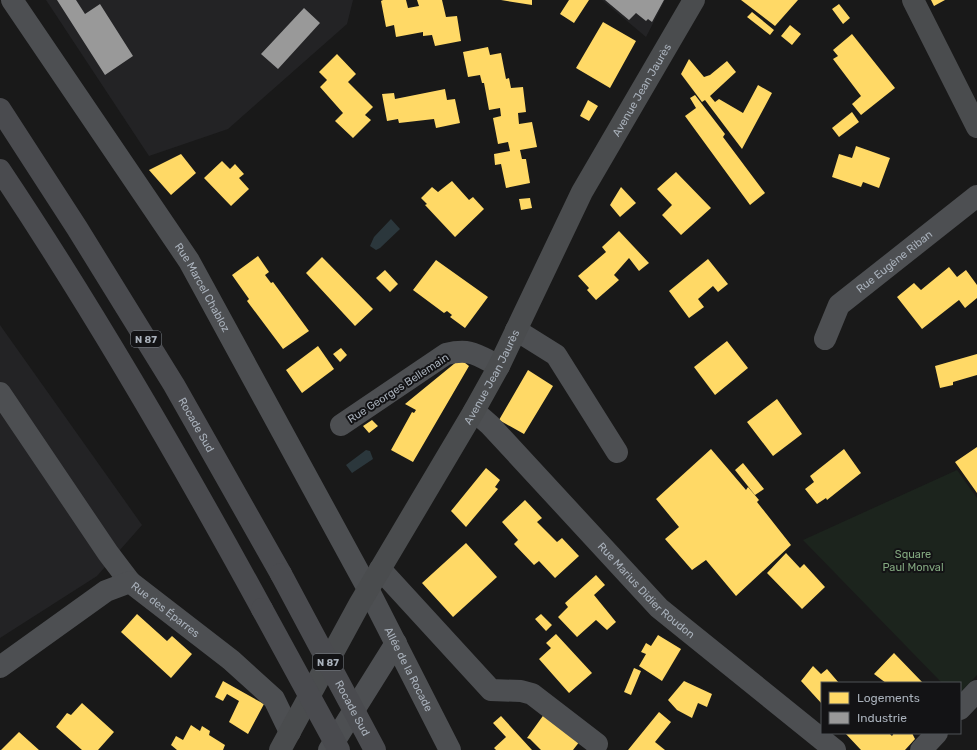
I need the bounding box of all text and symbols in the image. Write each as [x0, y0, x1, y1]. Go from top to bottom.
street label: Avenue Jean Jaurès [610, 41, 674, 139]
street label: Rue Eugène Riban [854, 228, 935, 296]
street label: Rue Marcel Chabloz [172, 241, 233, 335]
street label: Avenue Jean Jaurès [462, 327, 523, 427]
road number: N 87 [131, 331, 161, 347]
street label: Rue Georges Bellemain [345, 351, 451, 426]
street label: Rocade Sud [175, 395, 217, 455]
street label: Rue Marius Didier Roudon [595, 540, 697, 641]
park label: Square Paul Monval [882, 548, 944, 574]
street label: Rue des Éparres [128, 579, 202, 641]
street label: Allée de la Rocade [381, 625, 435, 714]
road number: N 87 [313, 654, 343, 670]
street label: Rocade Sud [332, 678, 372, 738]
legend [821, 682, 961, 734]
text: Logements [857, 691, 920, 705]
text: Industrie [857, 711, 907, 725]

